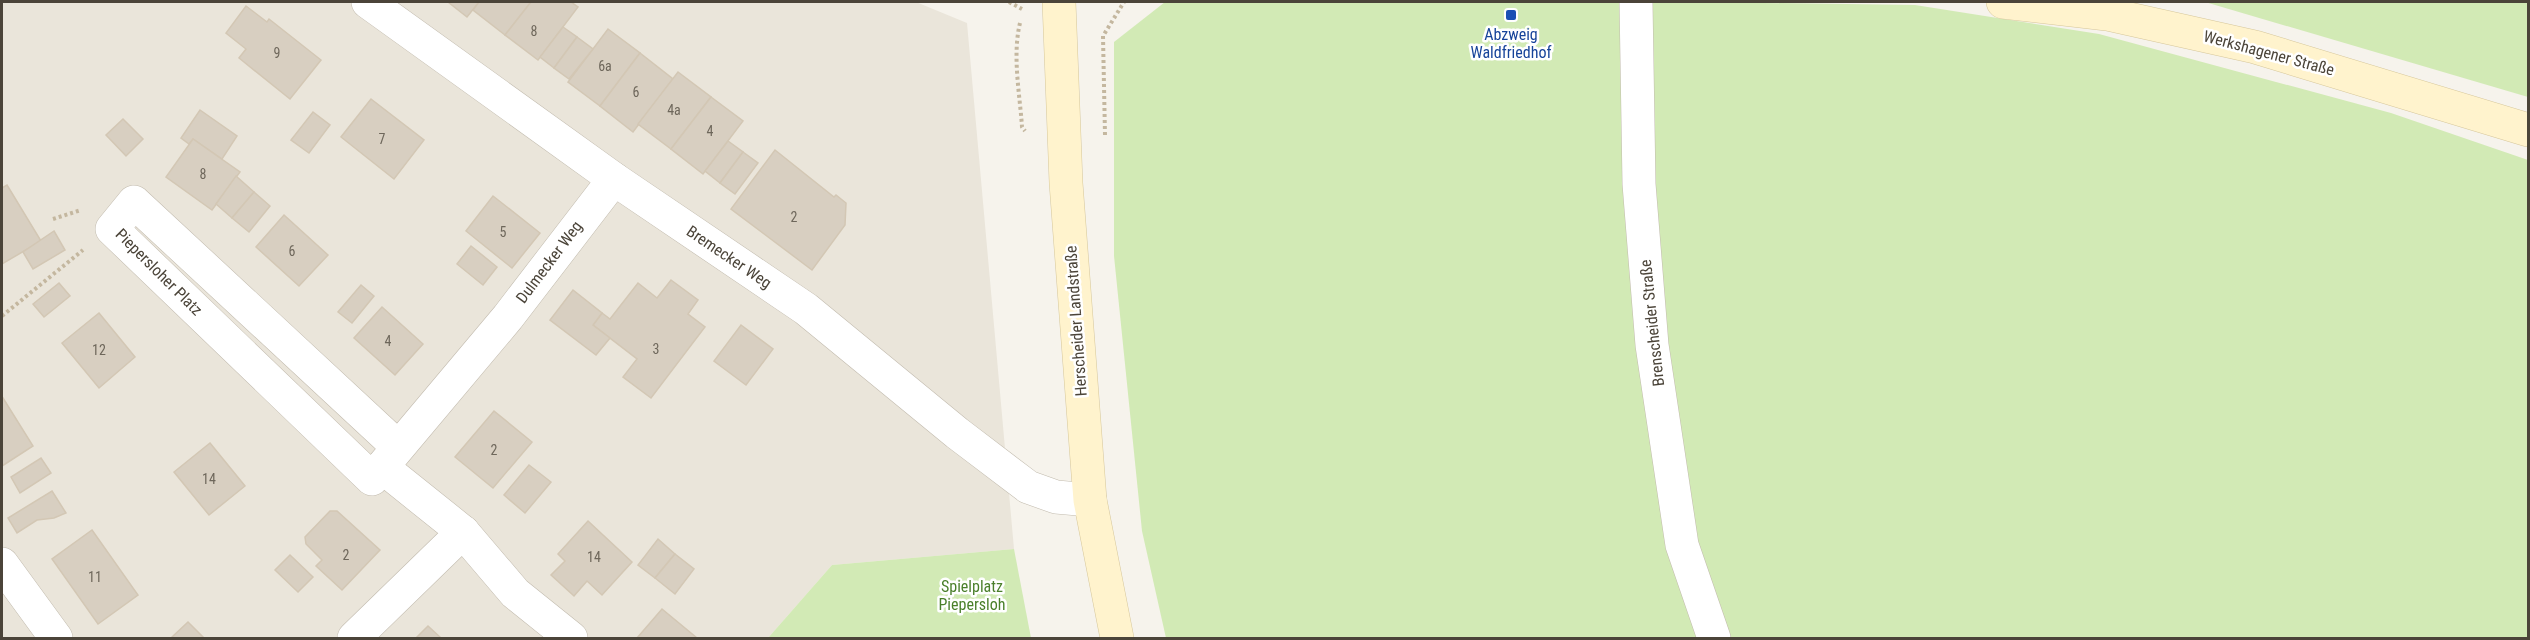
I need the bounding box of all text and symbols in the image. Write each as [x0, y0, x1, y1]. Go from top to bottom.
marker: Abzweig Waldfriedhof [1504, 8, 1518, 22]
house number: 8 [531, 23, 538, 39]
place label: Abzweig Waldfriedhof [1470, 25, 1552, 62]
street label: Werkshagener Straße [2202, 26, 2336, 80]
house number: 9 [274, 45, 280, 61]
house number: 6a [598, 58, 612, 74]
house number: 6 [633, 84, 640, 100]
house number: 4a [667, 102, 681, 118]
house number: 4 [707, 123, 714, 139]
house number: 7 [379, 131, 386, 147]
house number: 8 [200, 166, 207, 182]
house number: 2 [791, 209, 798, 225]
street label: Dulmecker Weg [512, 217, 586, 307]
street label: Bremecker Weg [683, 222, 775, 292]
house number: 5 [500, 224, 507, 240]
street label: Piepersloher Platz [112, 225, 206, 319]
house number: 6 [289, 243, 296, 259]
street label: Herscheider Landstraße [1061, 245, 1091, 397]
street label: Brenscheider Straße [1636, 259, 1668, 387]
house number: 4 [385, 333, 392, 349]
house number: 3 [653, 341, 659, 357]
house number: 12 [92, 342, 106, 358]
house number: 2 [491, 442, 498, 458]
house number: 14 [202, 471, 216, 487]
house number: 2 [343, 547, 350, 563]
house number: 14 [587, 549, 601, 565]
house number: 11 [88, 569, 102, 585]
park label: Spielplatz Piepersloh [938, 577, 1006, 614]

